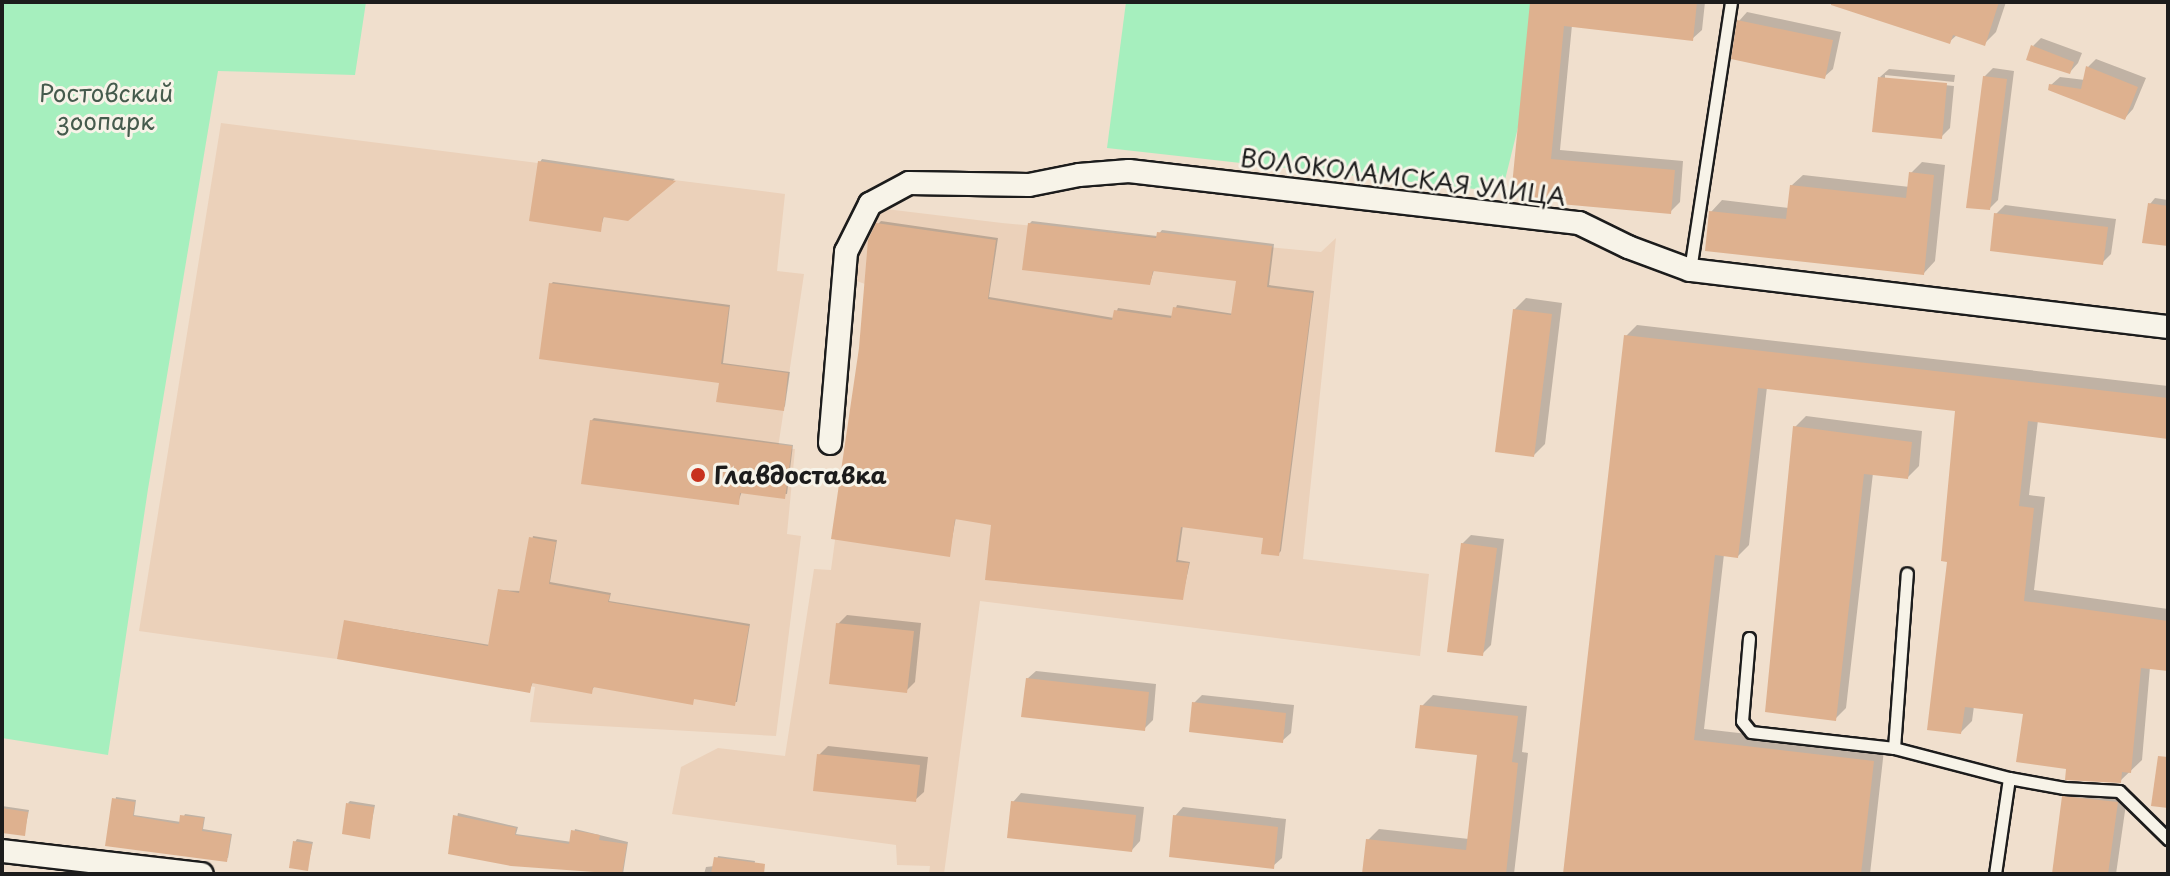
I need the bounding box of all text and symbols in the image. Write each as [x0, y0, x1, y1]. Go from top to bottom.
park label: Ростовский зоопарк [39, 79, 173, 135]
street label: ВОЛОКОЛАМСКАЯ УЛИЦА [1239, 143, 1567, 211]
place label: Главдоставка [714, 461, 887, 489]
marker: Главдоставка [689, 466, 707, 484]

